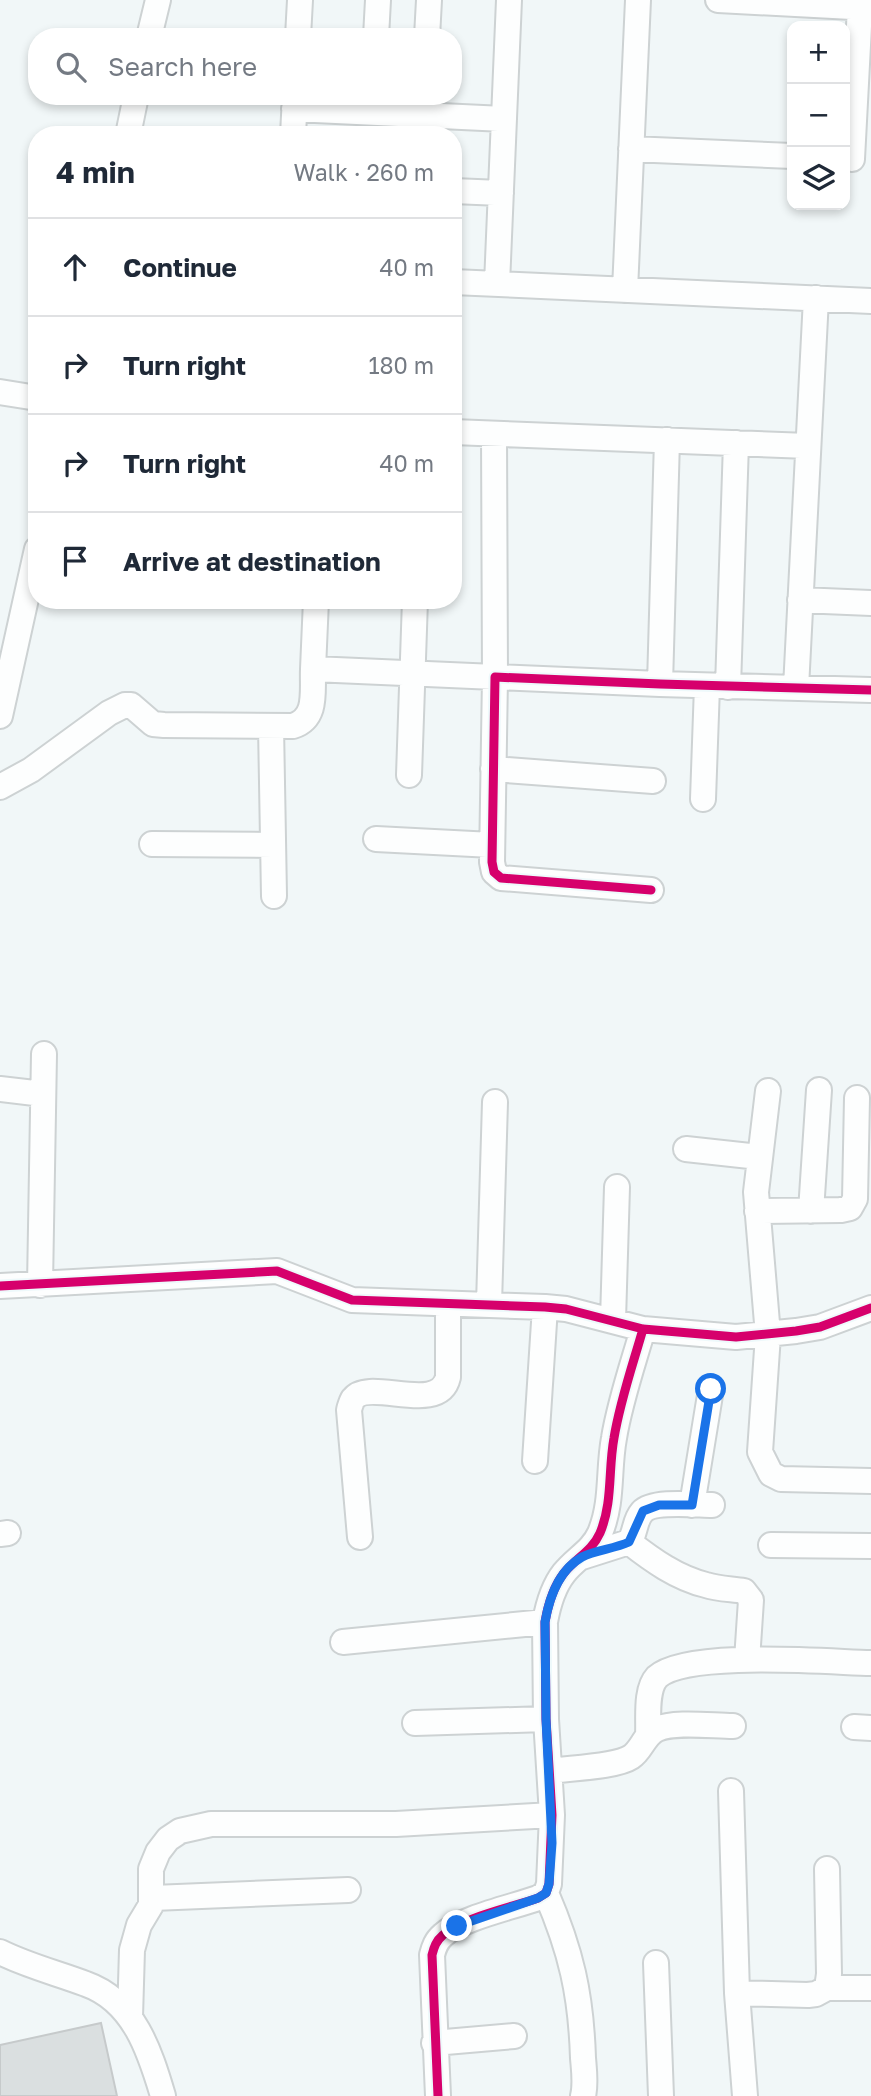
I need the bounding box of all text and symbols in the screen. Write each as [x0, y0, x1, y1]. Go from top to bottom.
map controls [787, 21, 850, 210]
button: + [787, 21, 850, 84]
search box [28, 28, 462, 105]
icon: search [52, 48, 90, 86]
text: Search here [108, 51, 257, 82]
button: − [787, 84, 850, 147]
button: layers [787, 147, 850, 210]
text: 4 min [56, 154, 135, 190]
text: Walk · 260 m [293, 158, 434, 186]
icon: ahead [56, 248, 94, 286]
text: Continue [123, 252, 237, 283]
text: 40 m [380, 253, 434, 281]
icon: right [56, 346, 94, 384]
text: Turn right [123, 350, 246, 381]
text: 180 m [368, 351, 434, 379]
icon: right [56, 444, 94, 482]
text: Turn right [123, 448, 246, 479]
text: 40 m [380, 449, 434, 477]
icon: arrive [56, 542, 94, 580]
text: Arrive at destination [123, 546, 381, 577]
route start [695, 1373, 726, 1404]
route end [441, 1910, 472, 1941]

